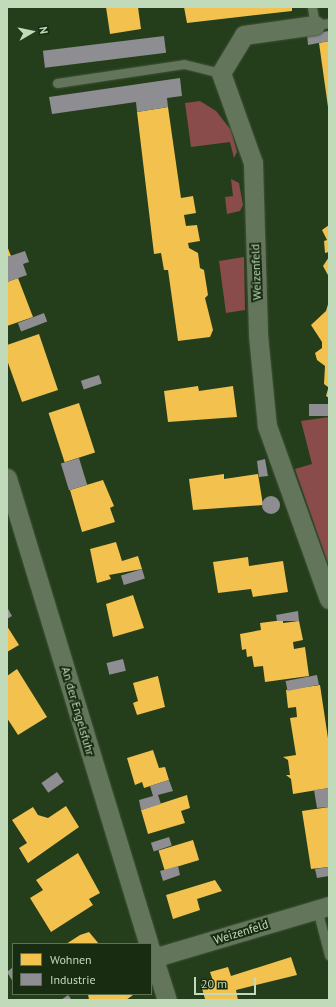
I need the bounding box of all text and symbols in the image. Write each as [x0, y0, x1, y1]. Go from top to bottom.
north arrow [12, 12, 52, 52]
text: N [36, 25, 51, 35]
street label: Weizenfeld [248, 244, 264, 300]
street label: An der Engelsfuhr [58, 665, 98, 757]
street label: Weizenfeld [212, 917, 270, 947]
legend [12, 943, 152, 995]
text: Wohnen [50, 952, 92, 967]
scale bar [196, 969, 258, 995]
text: Industrie [50, 972, 96, 987]
text: 20 m [201, 976, 227, 991]

